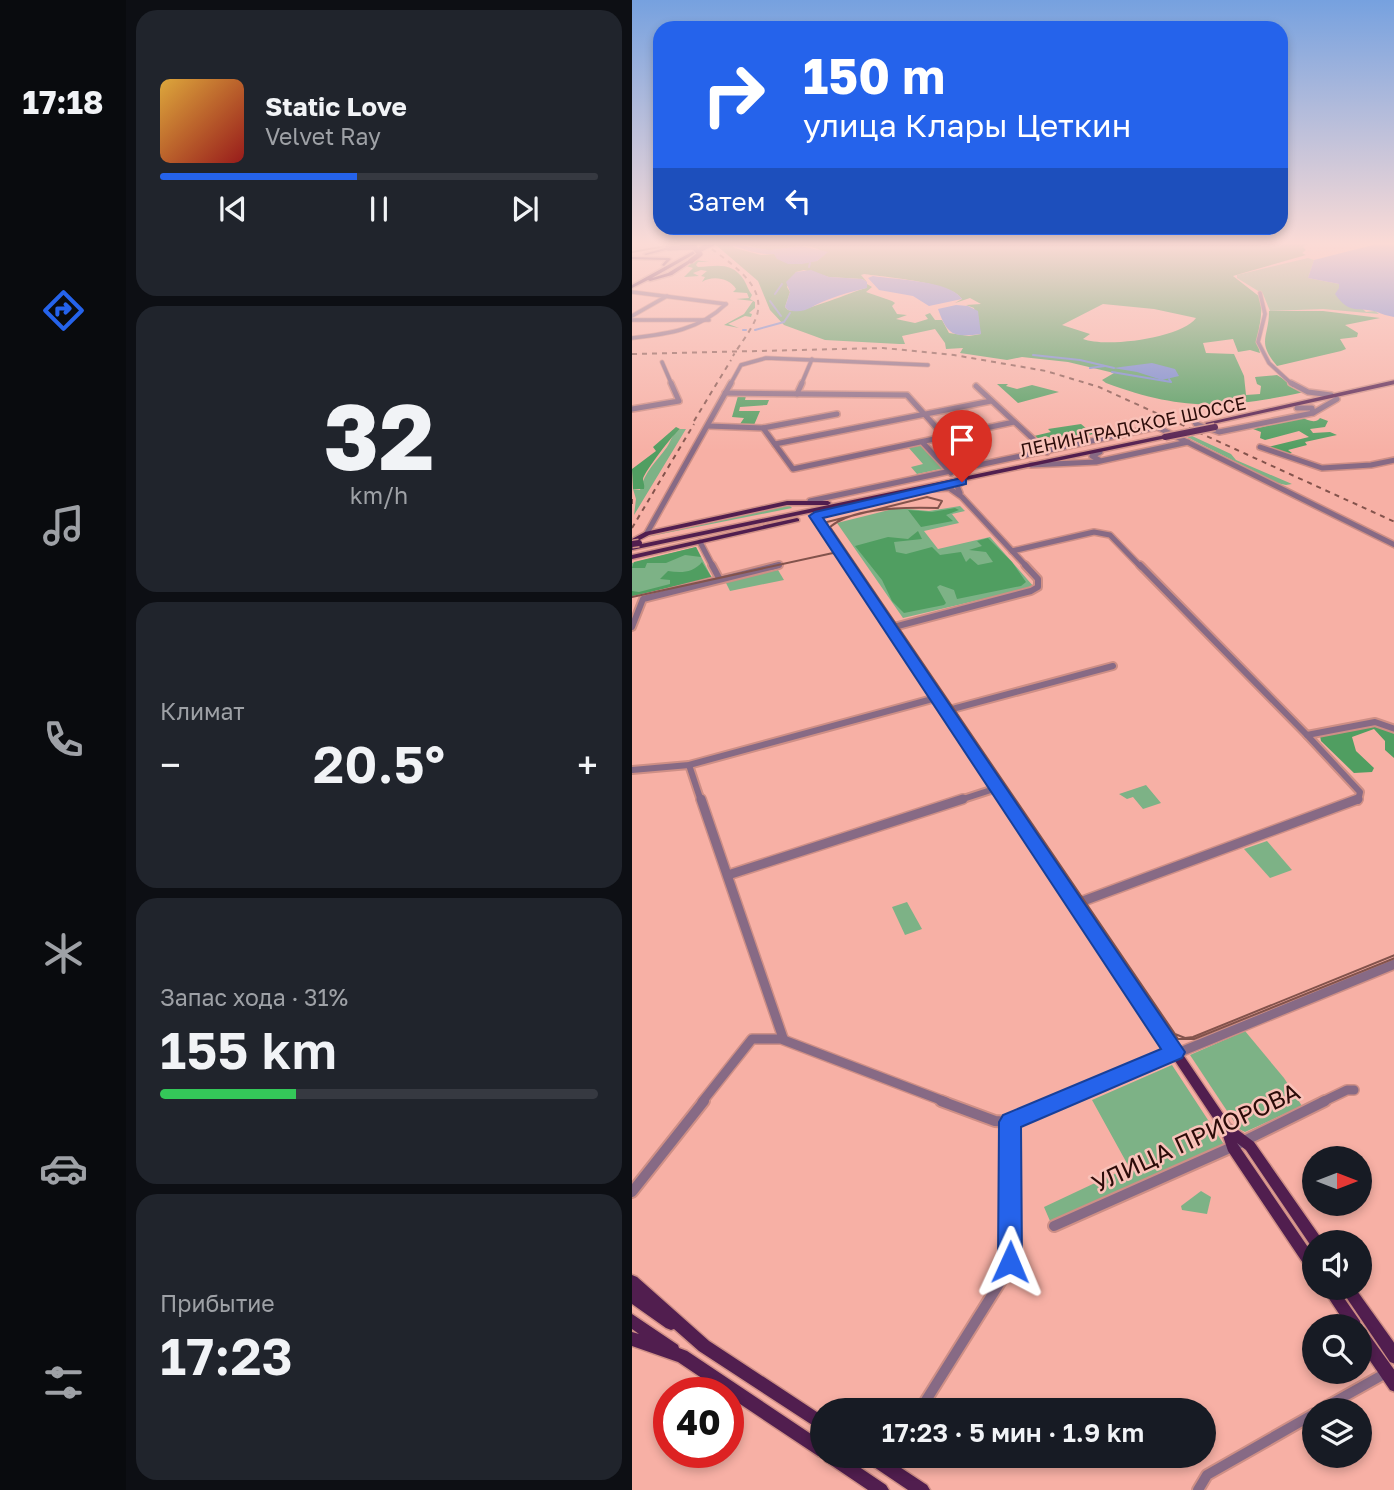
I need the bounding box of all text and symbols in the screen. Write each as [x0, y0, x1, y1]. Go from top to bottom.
text: 150 m [803, 46, 945, 105]
icon: right [688, 49, 779, 140]
text: 17:18 [22, 83, 104, 121]
text: Static Love [265, 91, 407, 122]
text: улица Клары Цеткин [803, 106, 1131, 144]
text: Velvet Ray [265, 122, 381, 150]
icon: left [779, 182, 817, 220]
text: Затем [688, 186, 765, 217]
icon: previous [214, 190, 252, 228]
icon: pause [360, 190, 398, 228]
icon: next [506, 190, 544, 228]
icon: directions [39, 286, 88, 335]
text: 32 [323, 381, 435, 490]
street label: ЛЕНИНГРАДСКОЕ ШОССЕ [1018, 391, 1248, 461]
pin [932, 410, 992, 482]
icon: arrive [943, 421, 981, 459]
text: km/h [350, 481, 408, 509]
icon: music [39, 501, 88, 550]
text: Климат [160, 697, 245, 725]
icon: phone [39, 715, 88, 764]
text: 20.5° [313, 732, 445, 794]
text: − [160, 742, 181, 787]
text: + [577, 742, 598, 787]
icon: climate [39, 929, 88, 978]
text: Запас хода · 31% [160, 983, 348, 1011]
text: 155 km [160, 1018, 337, 1080]
street label: УЛИЦА ПРИОРОВА [1087, 1076, 1304, 1198]
icon: car [39, 1144, 88, 1193]
north arrow [1302, 1146, 1372, 1216]
map controls [1302, 1146, 1372, 1468]
position arrow [973, 1225, 1047, 1299]
button: sound [1302, 1230, 1372, 1300]
text: Прибытие [160, 1289, 275, 1317]
button: search [1302, 1314, 1372, 1384]
text: 17:23 [160, 1324, 293, 1386]
icon: filters [39, 1358, 88, 1407]
speed limit sign: 40 [653, 1377, 744, 1468]
button: layers [1302, 1398, 1372, 1468]
text: 17:23 · 5 мин · 1.9 km [882, 1417, 1144, 1448]

